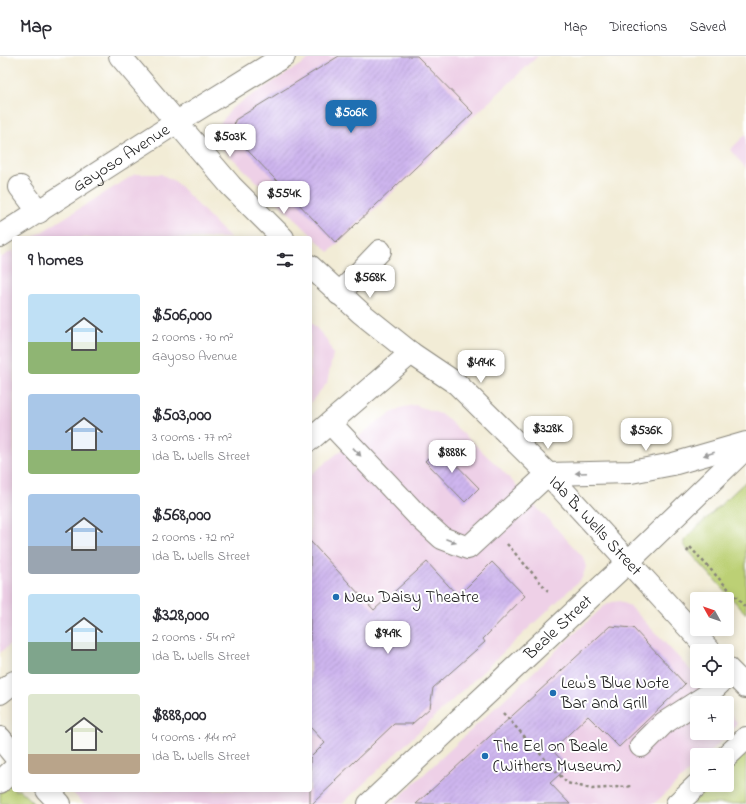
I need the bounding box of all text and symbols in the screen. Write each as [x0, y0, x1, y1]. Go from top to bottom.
text: Map [20, 14, 52, 41]
text: Map [564, 17, 587, 38]
text: Directions [609, 17, 667, 38]
text: Saved [689, 17, 726, 38]
pin: $506K [323, 100, 379, 134]
text: $506K [335, 103, 367, 122]
street label: Gayoso Avenue [68, 117, 175, 199]
pin: $503K [202, 124, 258, 158]
text: $503K [214, 127, 246, 146]
pin: $554K [256, 181, 312, 215]
text: $554K [267, 184, 301, 203]
text: 9 homes [28, 248, 84, 273]
icon: filters [274, 249, 296, 271]
pin: $568K [342, 265, 398, 299]
text: $568K [354, 268, 386, 287]
text: $506,000 [152, 303, 212, 328]
icon: home [60, 310, 108, 358]
text: 2 rooms · 70 m² [152, 328, 233, 347]
text: Gayoso Avenue [152, 347, 237, 366]
pin: $494K [453, 350, 509, 384]
text: $494K [467, 353, 495, 372]
text: $503,000 [152, 403, 211, 428]
icon: home [60, 410, 108, 458]
pin: $328K [520, 416, 576, 450]
pin: $536K [618, 418, 674, 452]
text: $328K [533, 419, 563, 438]
text: $536K [630, 421, 662, 440]
text: 3 rooms · 77 m² [152, 428, 232, 447]
pin: $888K [424, 440, 480, 474]
text: $888K [438, 443, 466, 462]
text: Ida B. Wells Street [152, 447, 250, 466]
one-way arrow [353, 447, 362, 457]
one-way arrow [702, 451, 714, 457]
street label: Ida B. Wells Street [543, 470, 648, 582]
one-way arrow [574, 470, 587, 476]
text: $568,000 [152, 503, 211, 528]
icon: home [60, 510, 108, 558]
text: 2 rooms · 72 m² [152, 528, 234, 547]
one-way arrow [445, 539, 457, 545]
text: Ida B. Wells Street [152, 547, 250, 566]
place label: New Daisy Theatre [344, 585, 479, 611]
street label: Beale Street [518, 589, 598, 666]
marker: New Daisy Theatre [331, 592, 341, 602]
north arrow [690, 592, 734, 636]
map controls [690, 592, 734, 792]
text: $328,000 [152, 603, 209, 628]
icon: home [60, 610, 108, 658]
pin: $949K [360, 621, 416, 655]
text: $949K [374, 624, 402, 643]
text: 2 rooms · 54 m² [152, 628, 235, 647]
button: locate [690, 644, 734, 688]
text: Ida B. Wells Street [152, 647, 250, 666]
place label: Lew's Blue Note Bar and Grill [560, 671, 670, 716]
marker: Lew's Blue Note Bar and Grill [548, 688, 558, 698]
button: + [690, 696, 734, 740]
text: $888,000 [152, 703, 206, 728]
icon: home [60, 710, 108, 758]
text: 4 rooms · 144 m² [152, 728, 236, 747]
place label: The Eel on Beale (Withers Museum) [493, 734, 621, 779]
text: Ida B. Wells Street [152, 747, 250, 766]
button: − [690, 748, 734, 792]
marker: The Eel on Beale (Withers Museum) [480, 751, 490, 761]

